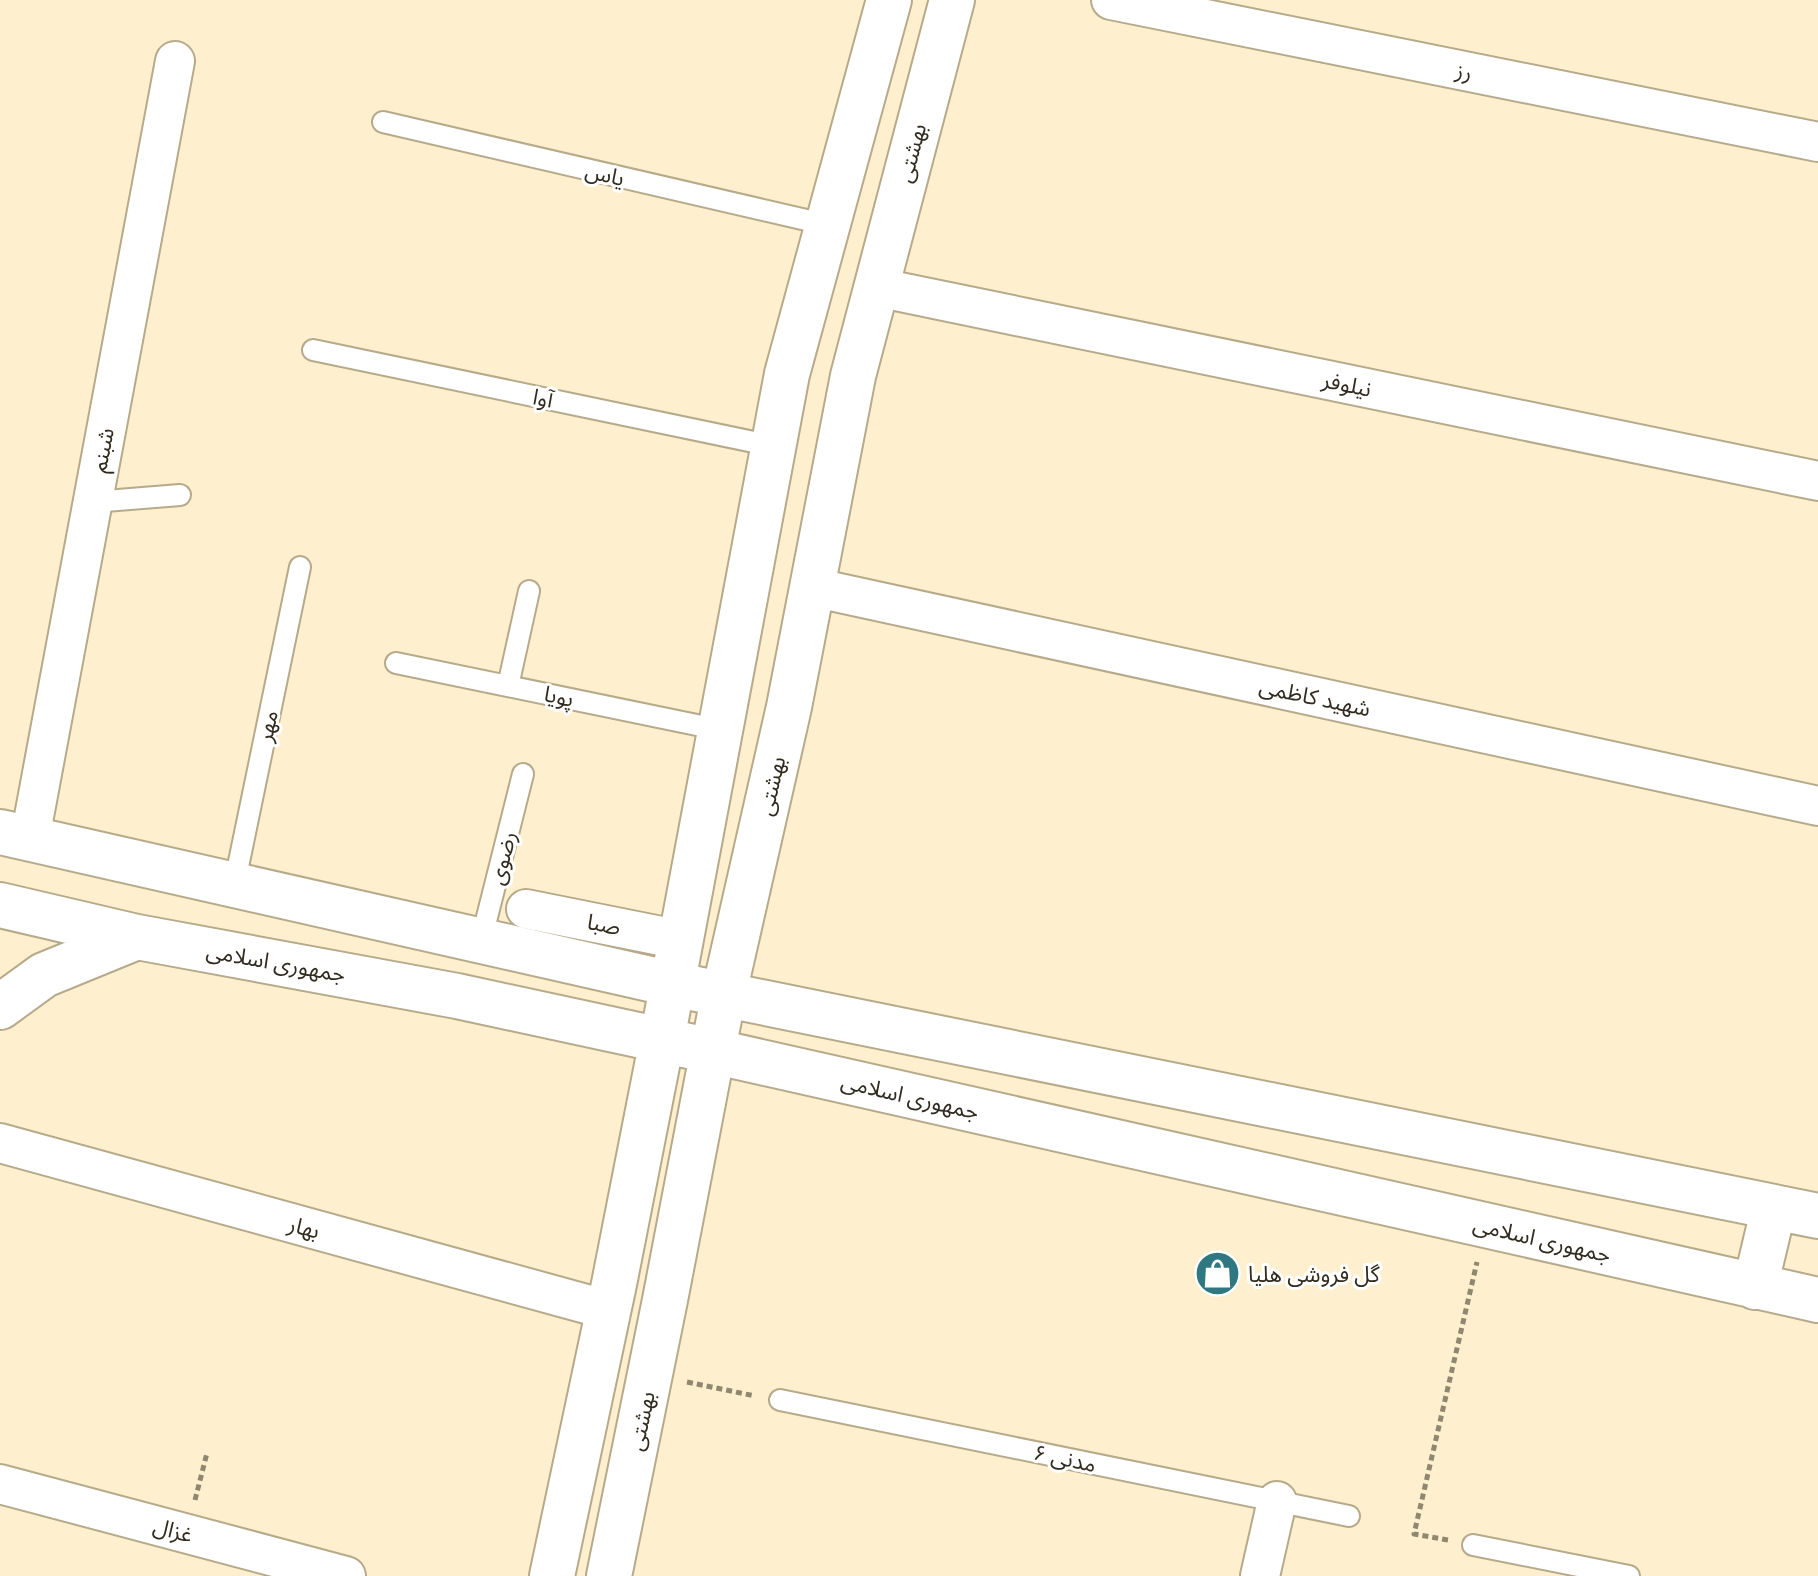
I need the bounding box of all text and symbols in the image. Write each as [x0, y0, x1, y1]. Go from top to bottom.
street label: رز [1452, 57, 1474, 86]
street label: بهشتی [891, 121, 931, 185]
street label: یاس [583, 157, 627, 191]
street label: نیلوفر [1319, 366, 1374, 402]
street label: آوا [530, 383, 557, 413]
street label: شبنم [85, 426, 123, 475]
street label: شهید کاظمی [1257, 673, 1373, 721]
street label: پویا [541, 680, 576, 714]
street label: مهر [251, 708, 283, 745]
street label: بهشتی [752, 754, 790, 818]
street label: رضوی [483, 828, 522, 888]
street label: صبا [585, 908, 623, 940]
street label: جمهوری اسلامی [204, 937, 348, 988]
street label: جمهوری اسلامی [838, 1068, 982, 1125]
street label: بهار [284, 1210, 323, 1245]
street label: جمهوری اسلامی [1470, 1211, 1614, 1268]
shop icon: گل فروشی هلیا [1193, 1250, 1241, 1298]
place label: گل فروشی هلیا [1248, 1261, 1380, 1287]
street label: بهشتی [622, 1389, 660, 1453]
street label: مدنی ۶ [1031, 1439, 1099, 1477]
street label: غزال [150, 1512, 196, 1548]

